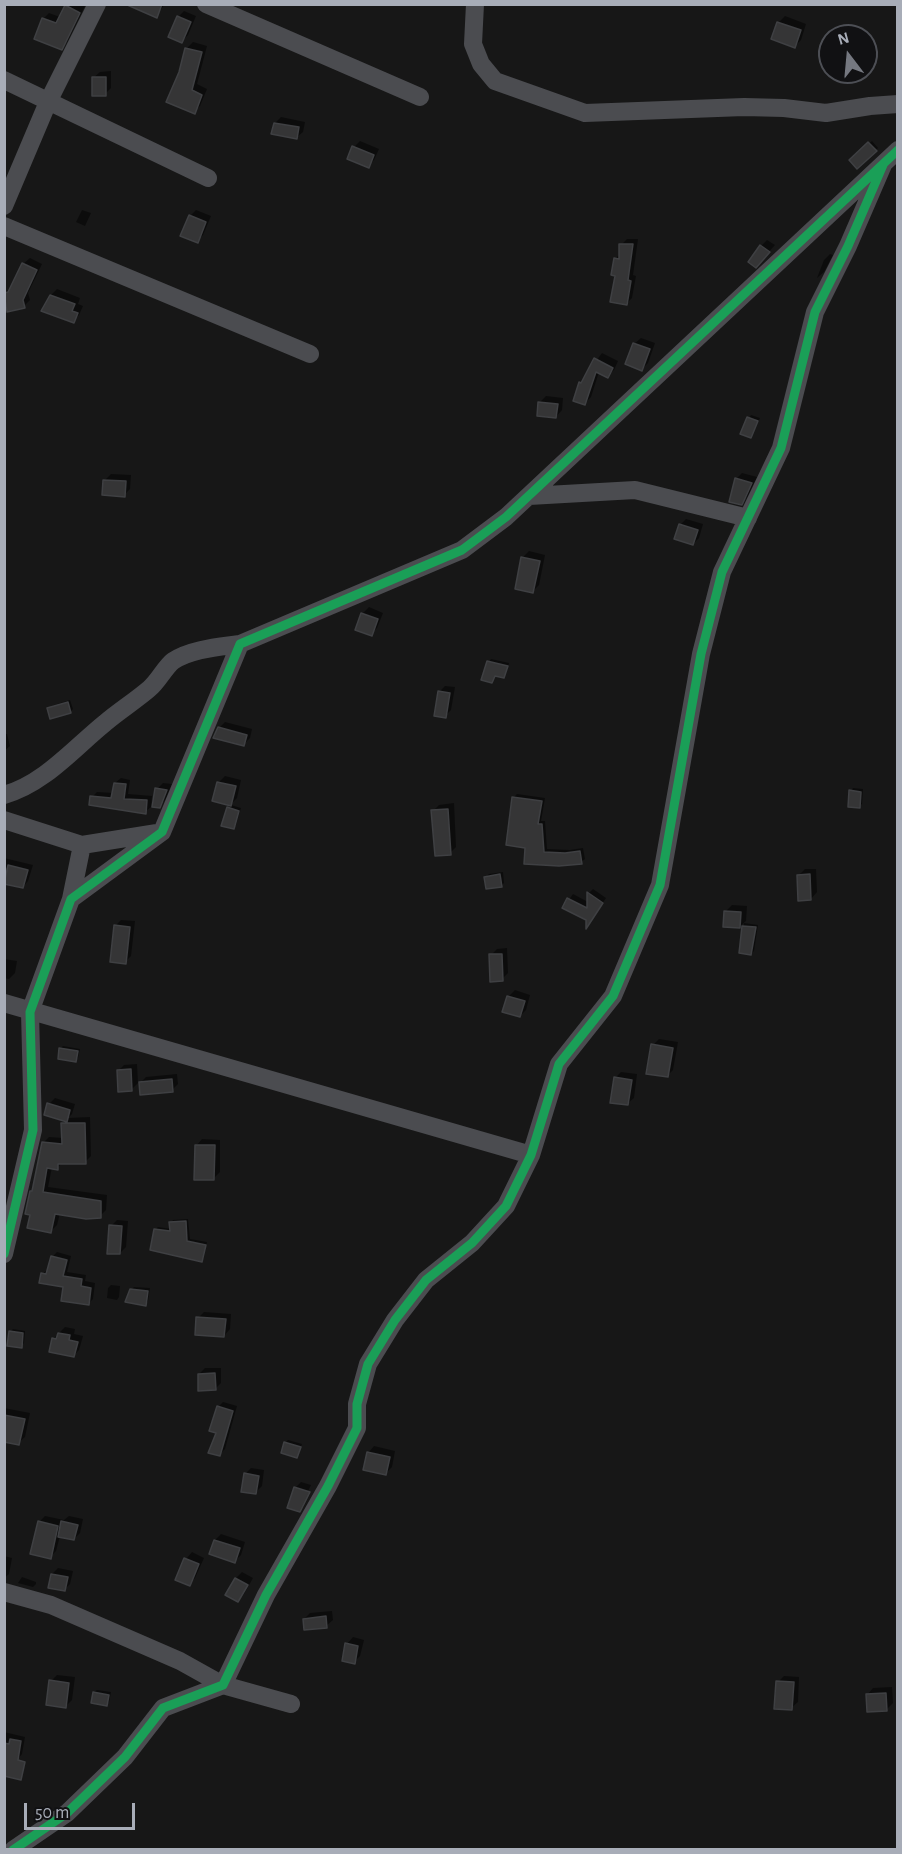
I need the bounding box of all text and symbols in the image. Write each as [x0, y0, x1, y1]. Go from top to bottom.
north arrow [818, 24, 878, 84]
text: N [836, 29, 851, 48]
scale bar [27, 1791, 138, 1829]
text: 50 m [35, 1804, 69, 1822]

